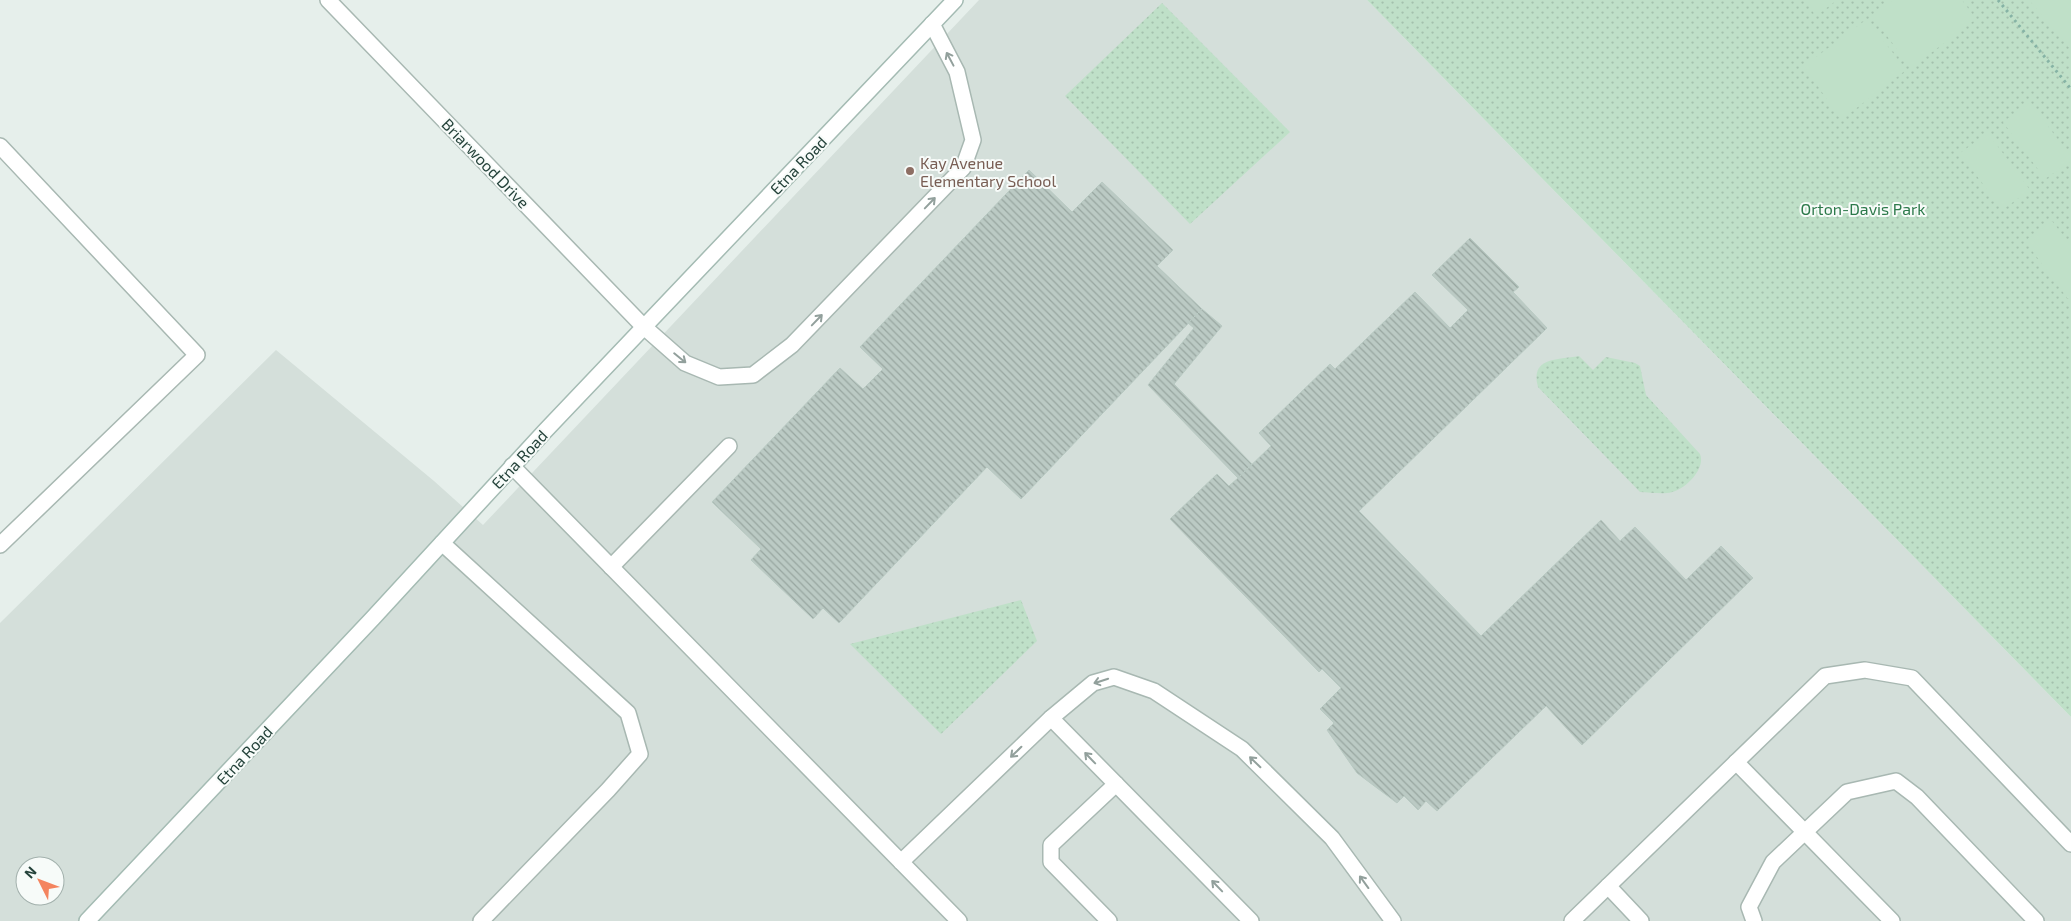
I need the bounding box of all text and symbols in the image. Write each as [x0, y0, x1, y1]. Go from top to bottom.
one-way arrow [945, 51, 955, 66]
street label: Briarwood Drive [438, 114, 534, 212]
street label: Etna Road [766, 132, 830, 198]
place label: Kay Avenue Elementary School [920, 153, 1056, 190]
marker: Kay Avenue Elementary School [904, 165, 916, 177]
one-way arrow [924, 196, 936, 209]
park label: Orton-Davis Park [1800, 199, 1926, 218]
one-way arrow [811, 313, 823, 326]
one-way arrow [673, 353, 686, 364]
street label: Etna Road [487, 426, 551, 492]
one-way arrow [1093, 677, 1109, 686]
street label: Etna Road [212, 722, 276, 788]
one-way arrow [1011, 745, 1023, 757]
one-way arrow [1085, 752, 1097, 764]
one-way arrow [1248, 756, 1261, 768]
north arrow [15, 856, 65, 906]
text: N [20, 863, 40, 881]
one-way arrow [1359, 875, 1369, 889]
one-way arrow [1210, 880, 1223, 892]

